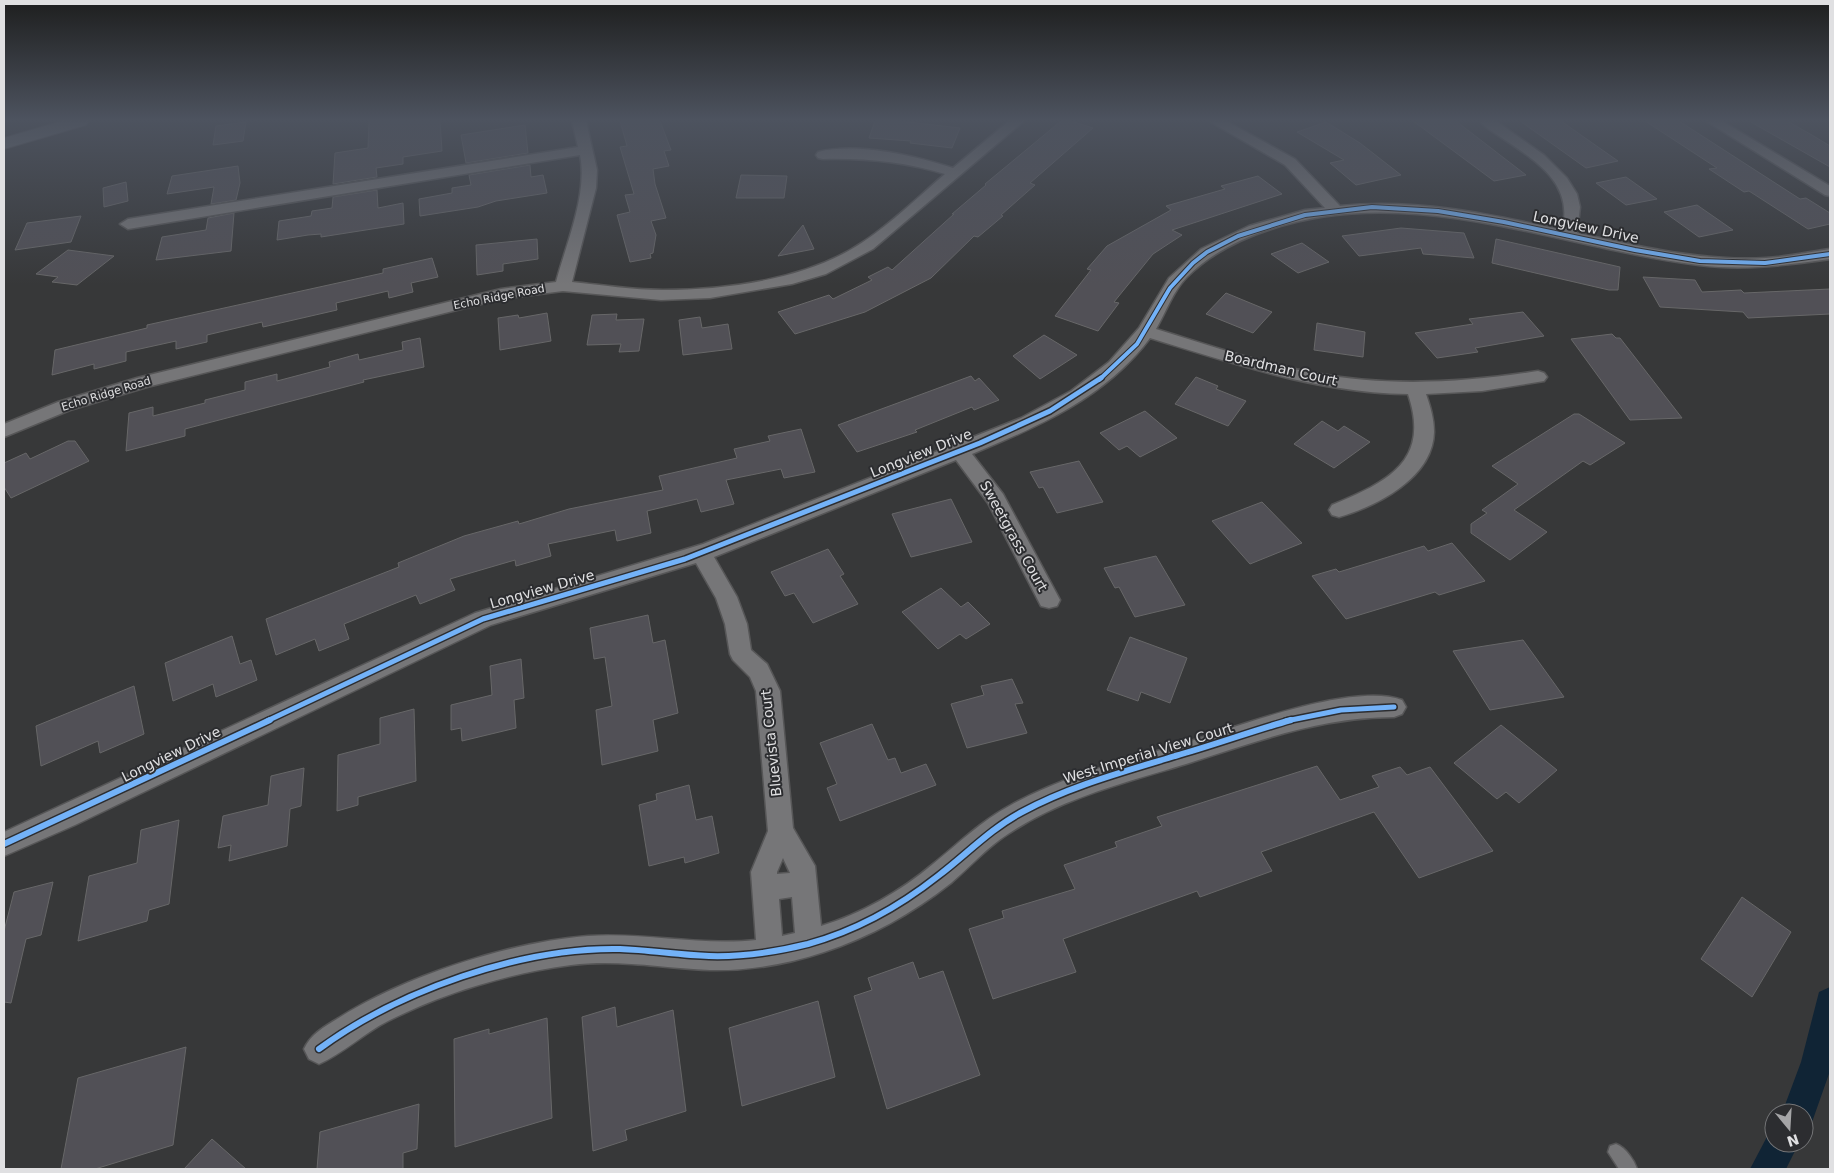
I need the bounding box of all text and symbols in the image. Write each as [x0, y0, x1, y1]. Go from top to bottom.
street label: Longview Drive [1532, 208, 1640, 246]
street label: Echo Ridge Road [452, 282, 546, 312]
street label: Boardman Court [1223, 347, 1339, 389]
street label: Echo Ridge Road [60, 374, 152, 414]
street label: Longview Drive [868, 425, 974, 481]
street label: Sweetgrass Court [977, 478, 1051, 594]
street label: Longview Drive [488, 566, 596, 612]
street label: Bluevista Court [757, 688, 785, 797]
street label: West Imperial View Court [1061, 719, 1235, 787]
street label: Longview Drive [119, 723, 223, 785]
north arrow [1764, 1103, 1814, 1153]
text: N [1785, 1131, 1801, 1150]

